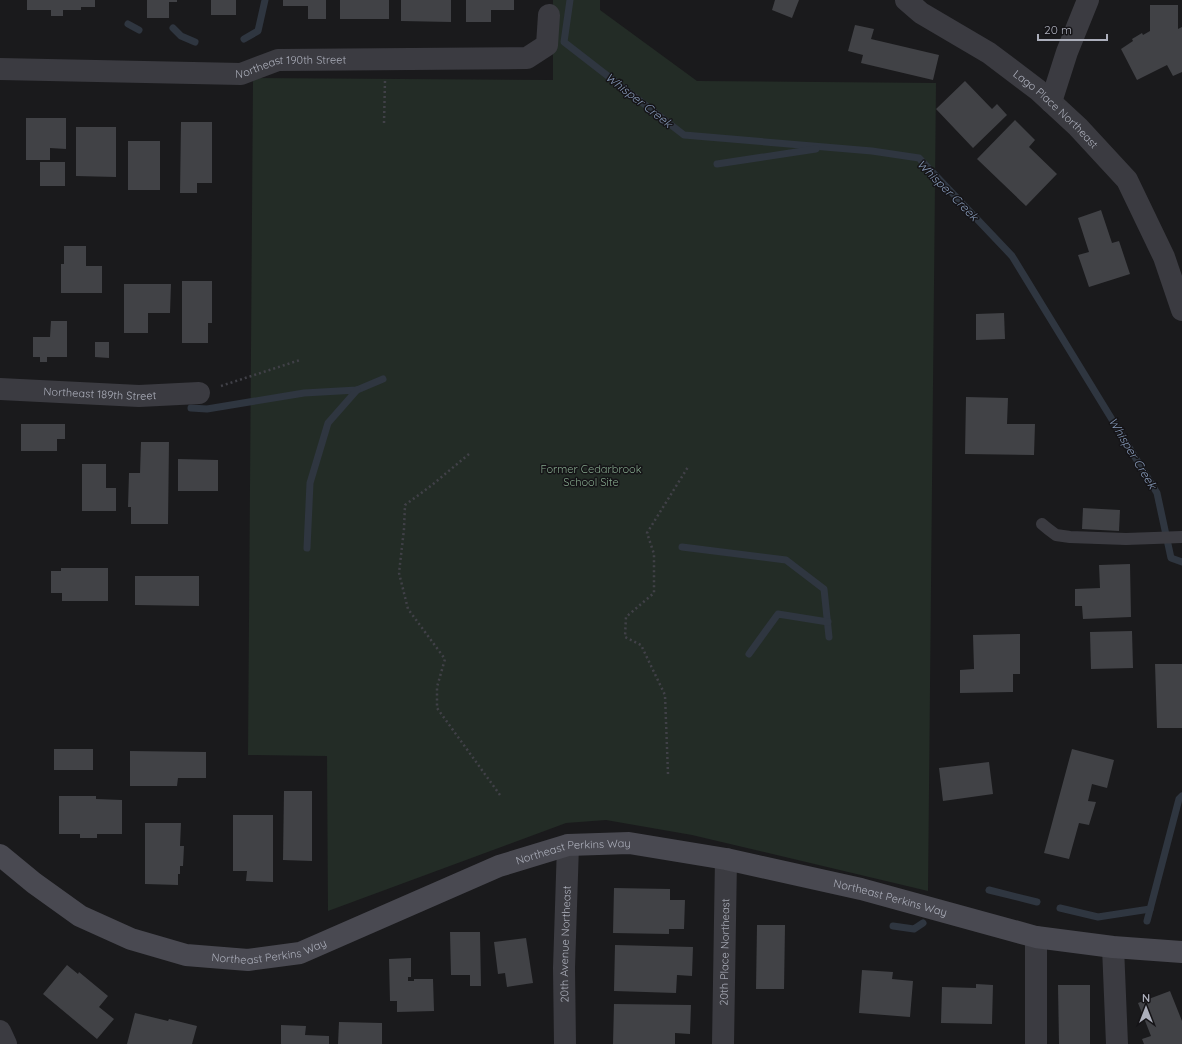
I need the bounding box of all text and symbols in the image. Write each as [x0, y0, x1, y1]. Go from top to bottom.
scale bar [1038, 16, 1107, 42]
text: 20 m [1044, 22, 1072, 37]
street label: Northeast 190th Street [235, 52, 347, 81]
street label: Lago Place Northeast [1010, 67, 1101, 151]
water label: Whisper Creek [603, 69, 677, 132]
water label: Whisper Creek [914, 156, 983, 225]
street label: Northeast 189th Street [43, 384, 157, 403]
water label: Whisper Creek [1106, 415, 1161, 493]
park label: Former Cedarbrook School Site [540, 462, 642, 489]
street label: Northeast Perkins Way [514, 836, 631, 868]
street label: Northeast Perkins Way [832, 876, 949, 919]
street label: 20th Avenue Northeast [557, 885, 574, 1003]
street label: 20th Place Northeast [717, 898, 732, 1006]
street label: Northeast Perkins Way [211, 935, 328, 967]
north arrow [1126, 988, 1166, 1028]
text: N [1142, 991, 1150, 1005]

